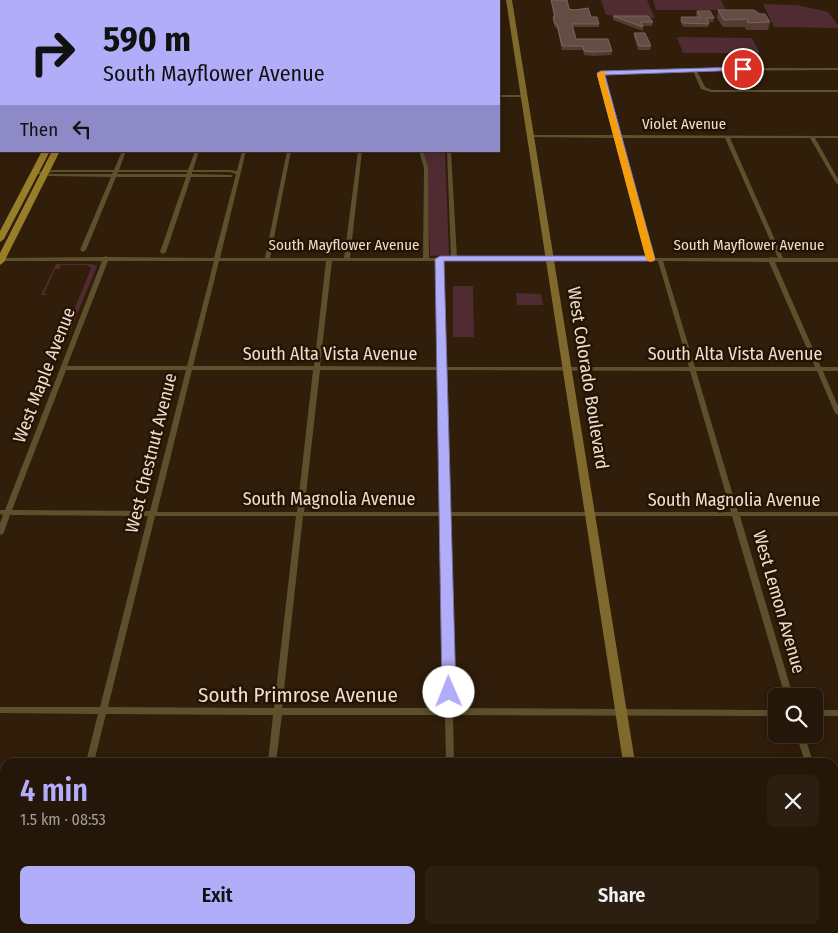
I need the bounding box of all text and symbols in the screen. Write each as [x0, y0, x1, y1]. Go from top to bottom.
text: 590 m [103, 18, 191, 60]
icon: right [20, 20, 85, 85]
pin [722, 48, 764, 90]
icon: arrive [729, 55, 757, 83]
text: South Mayflower Avenue [103, 60, 325, 87]
icon: left [68, 115, 96, 143]
street label: Violet Avenue [642, 115, 726, 133]
text: Then [20, 118, 58, 141]
street label: South Mayflower Avenue [268, 236, 420, 254]
street label: South Mayflower Avenue [673, 236, 825, 254]
street label: West Colorado Boulevard [563, 285, 613, 471]
street label: West Maple Avenue [8, 304, 80, 446]
street label: South Alta Vista Avenue [243, 343, 417, 365]
street label: South Alta Vista Avenue [648, 343, 822, 365]
street label: West Chestnut Avenue [120, 371, 182, 535]
street label: South Magnolia Avenue [243, 488, 415, 510]
street label: South Magnolia Avenue [648, 489, 820, 511]
street label: West Lemon Avenue [748, 528, 810, 676]
position arrow [422, 665, 474, 717]
street label: South Primrose Avenue [198, 682, 398, 708]
map controls [768, 688, 823, 743]
button: search [768, 688, 823, 743]
text: 4 min [20, 773, 88, 809]
button: close [767, 775, 819, 827]
text: 1.5 km · 08:53 [20, 810, 106, 829]
button: Exit [20, 866, 415, 924]
button: Share [425, 866, 819, 924]

